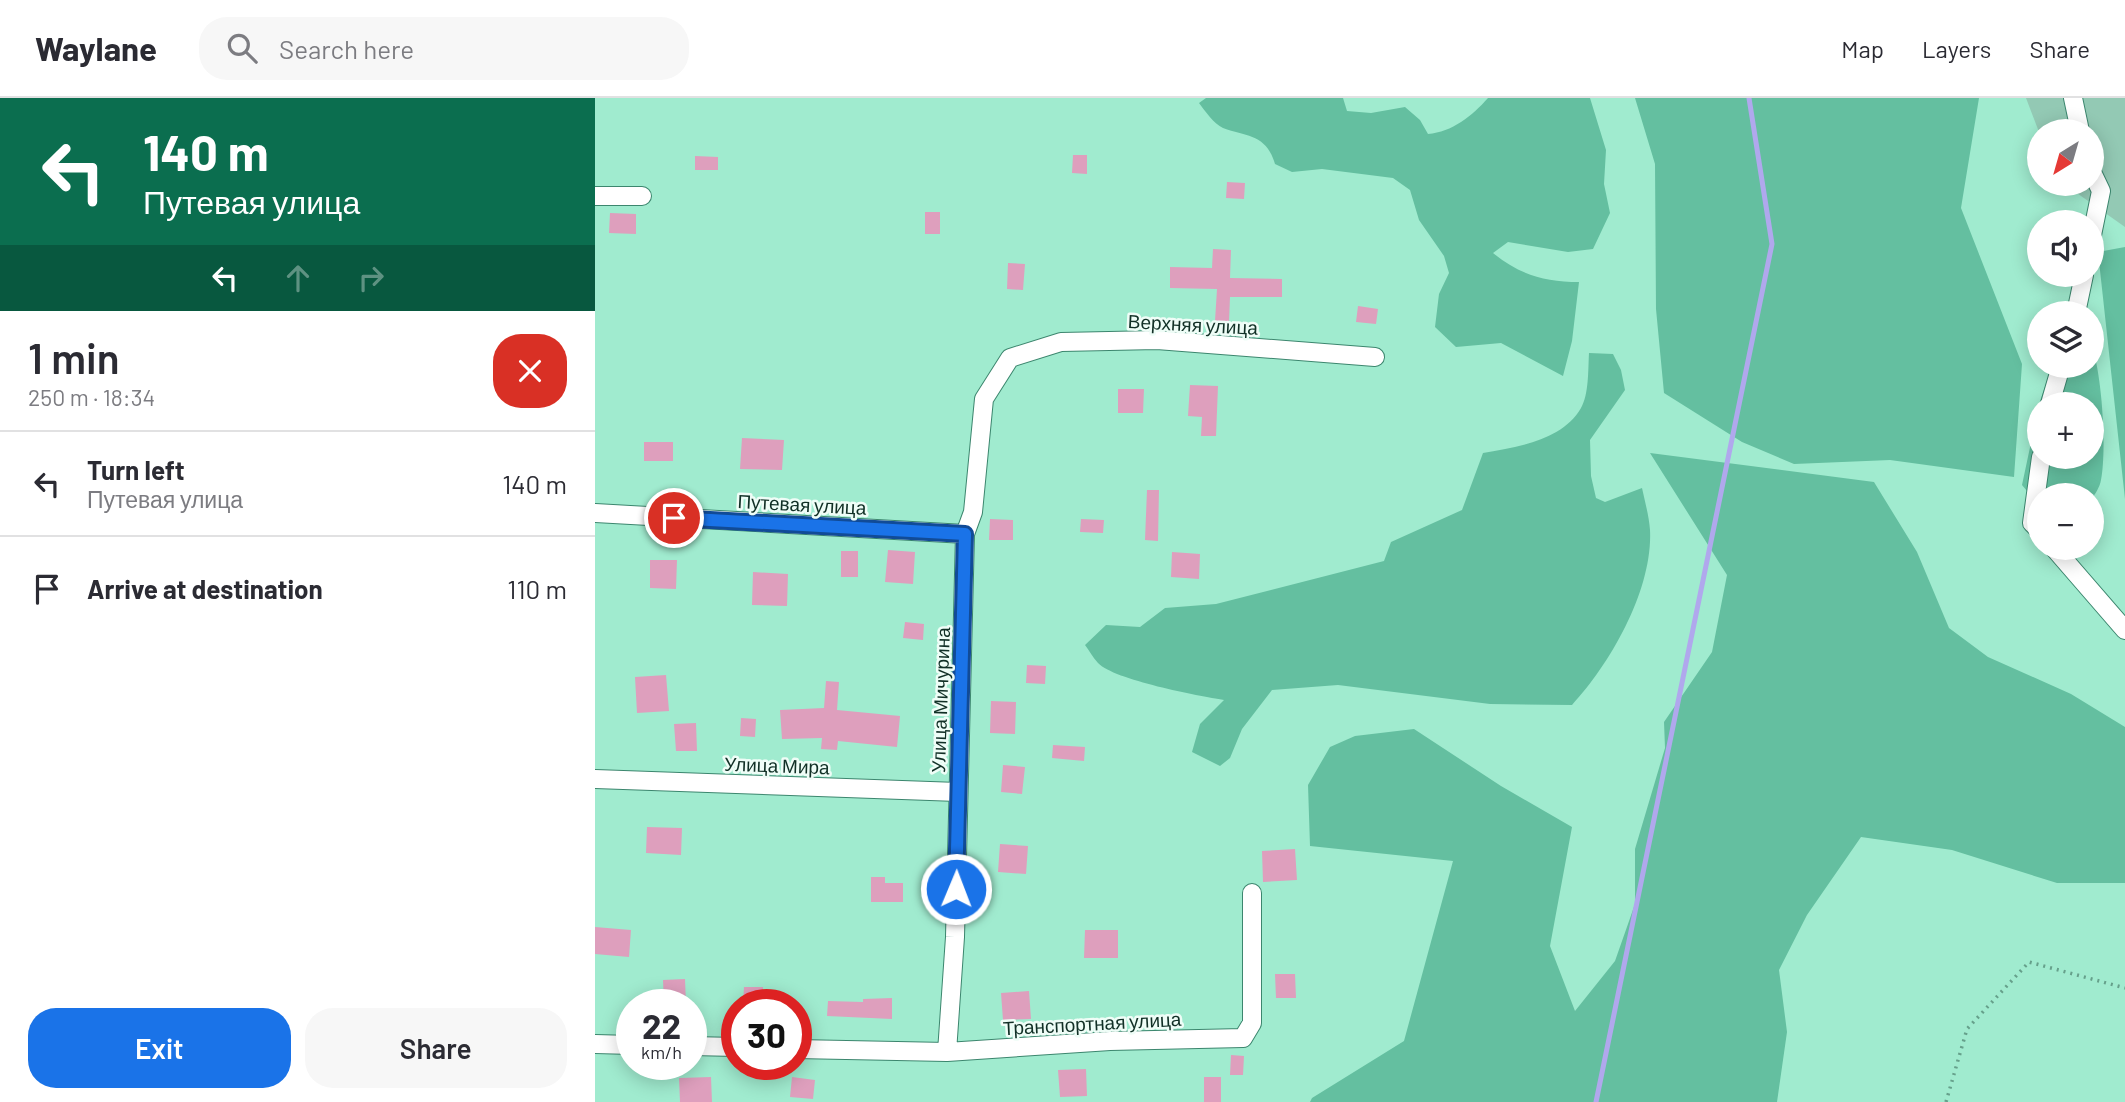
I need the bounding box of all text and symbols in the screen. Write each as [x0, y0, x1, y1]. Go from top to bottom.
search box [199, 17, 689, 80]
text: Waylane [35, 28, 157, 68]
icon: search [223, 29, 261, 67]
text: Search here [279, 33, 414, 64]
text: Map [1841, 34, 1884, 63]
text: Layers [1922, 34, 1991, 63]
text: Share [2029, 34, 2090, 63]
north arrow [2027, 119, 2103, 196]
map controls [2027, 119, 2104, 560]
text: 140 m [143, 122, 269, 181]
icon: left [28, 126, 119, 217]
text: Путевая улица [143, 182, 360, 220]
button: sound [2027, 210, 2104, 287]
icon: left [206, 259, 244, 297]
icon: ahead [279, 259, 317, 297]
icon: right [352, 259, 390, 297]
button: layers [2027, 301, 2104, 378]
street label: Верхняя улица [1127, 309, 1259, 339]
text: 1 min [28, 332, 120, 382]
button: close [493, 334, 567, 408]
text: 250 m · 18:34 [28, 383, 155, 411]
button: + [2027, 392, 2104, 469]
text: Turn left [87, 454, 185, 485]
icon: left [28, 465, 66, 503]
text: 140 m [502, 468, 567, 499]
button: − [2027, 483, 2104, 560]
text: Путевая улица [87, 485, 243, 513]
pin [644, 488, 704, 548]
street label: Путевая улица [737, 489, 867, 519]
icon: arrive [655, 499, 693, 537]
icon: arrive [28, 570, 66, 608]
text: Arrive at destination [87, 573, 323, 604]
text: 110 m [507, 573, 567, 604]
street label: Улица Мичурина [926, 626, 954, 773]
street label: Улица Мира [724, 752, 830, 778]
position arrow [919, 852, 993, 926]
speed limit sign: 30 [721, 989, 812, 1080]
text: 22 [642, 1004, 681, 1046]
street label: Транспортная улица [1002, 1007, 1182, 1039]
button: Exit [28, 1008, 291, 1088]
button: Share [305, 1008, 567, 1088]
text: km/h [641, 1041, 682, 1063]

